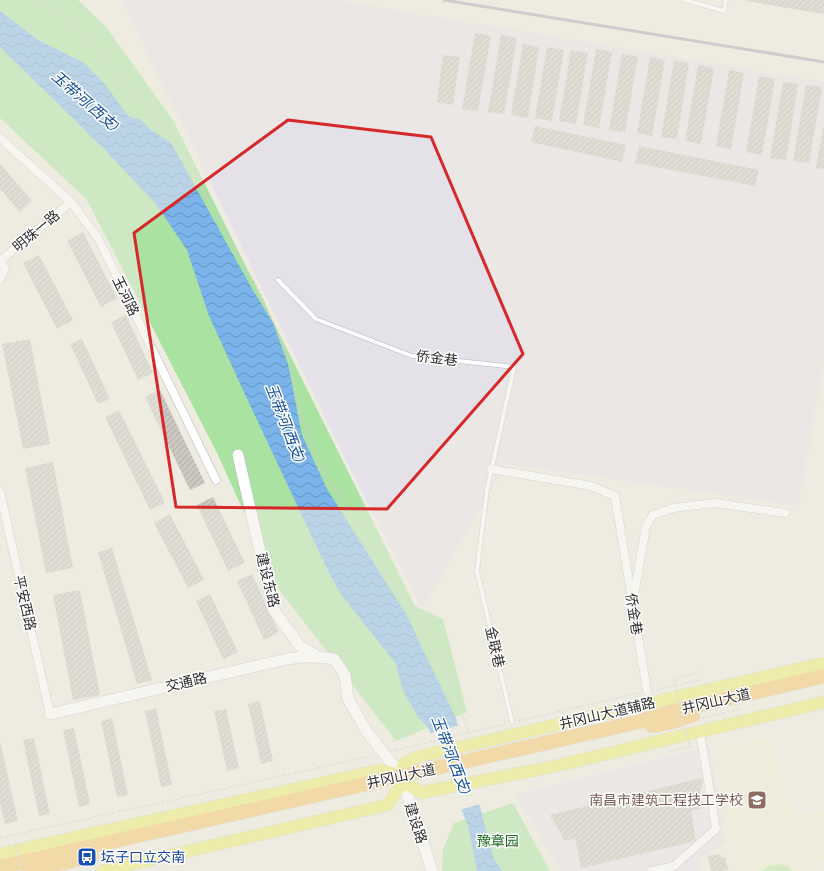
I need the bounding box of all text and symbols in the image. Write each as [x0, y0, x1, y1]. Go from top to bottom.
water label: 玉带河(西支) [48, 67, 122, 135]
street label: 明珠一路 [9, 207, 63, 255]
street label: 玉河路 [110, 274, 142, 318]
street label: 侨金巷 [415, 348, 459, 368]
water label: 玉带河(西支) [262, 381, 308, 465]
street label: 建设东路 [253, 551, 283, 609]
street label: 平安西路 [11, 574, 39, 632]
street label: 侨金巷 [623, 592, 645, 636]
street label: 金联巷 [482, 625, 508, 669]
street label: 交通路 [164, 669, 208, 695]
street label: 井冈山大道 [680, 685, 752, 717]
street label: 井冈山大道辅路 [557, 694, 657, 732]
water label: 玉带河(西支) [428, 713, 474, 797]
street label: 井冈山大道 [365, 761, 437, 791]
school or university icon: 南昌市建筑工程技工学校 [746, 789, 768, 811]
place label: 南昌市建筑工程技工学校 [589, 792, 743, 808]
street label: 建设路 [402, 801, 430, 845]
park label: 豫章园 [477, 833, 519, 849]
bus stop icon: 坛子口立交南 [76, 846, 98, 868]
place label: 坛子口立交南 [101, 849, 185, 865]

